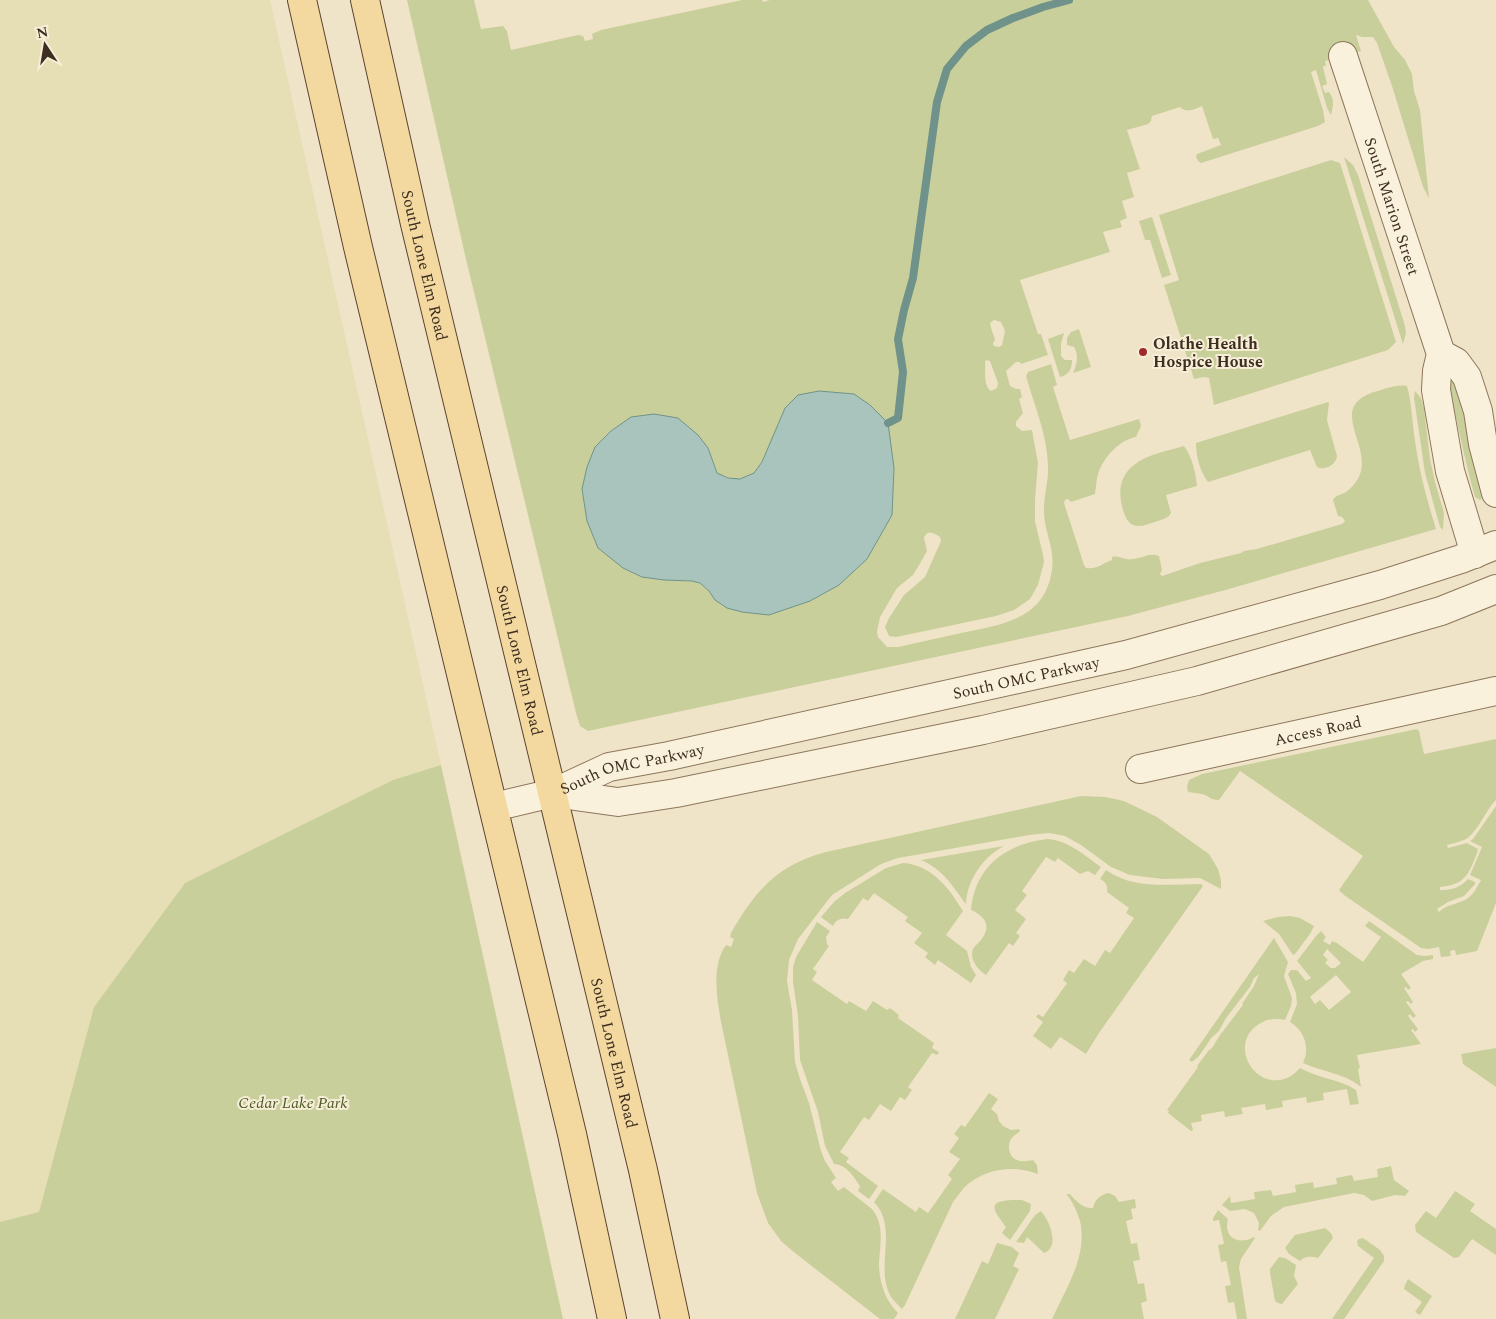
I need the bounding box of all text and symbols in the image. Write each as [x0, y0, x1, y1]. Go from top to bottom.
north arrow [20, 20, 70, 70]
text: N [35, 21, 50, 44]
street label: South Marion Street [1358, 134, 1425, 279]
street label: South Lone Elm Road [395, 188, 454, 343]
place label: Olathe Health Hospice House [1153, 332, 1263, 374]
marker: Olathe Health Hospice House [1137, 346, 1149, 358]
street label: South Lone Elm Road [489, 582, 549, 738]
street label: South OMC Parkway [951, 650, 1103, 706]
street label: Access Road [1272, 710, 1364, 752]
street label: South OMC Parkway [556, 737, 708, 801]
street label: South Lone Elm Road [584, 975, 644, 1131]
park label: Cedar Lake Park [238, 1091, 348, 1115]

